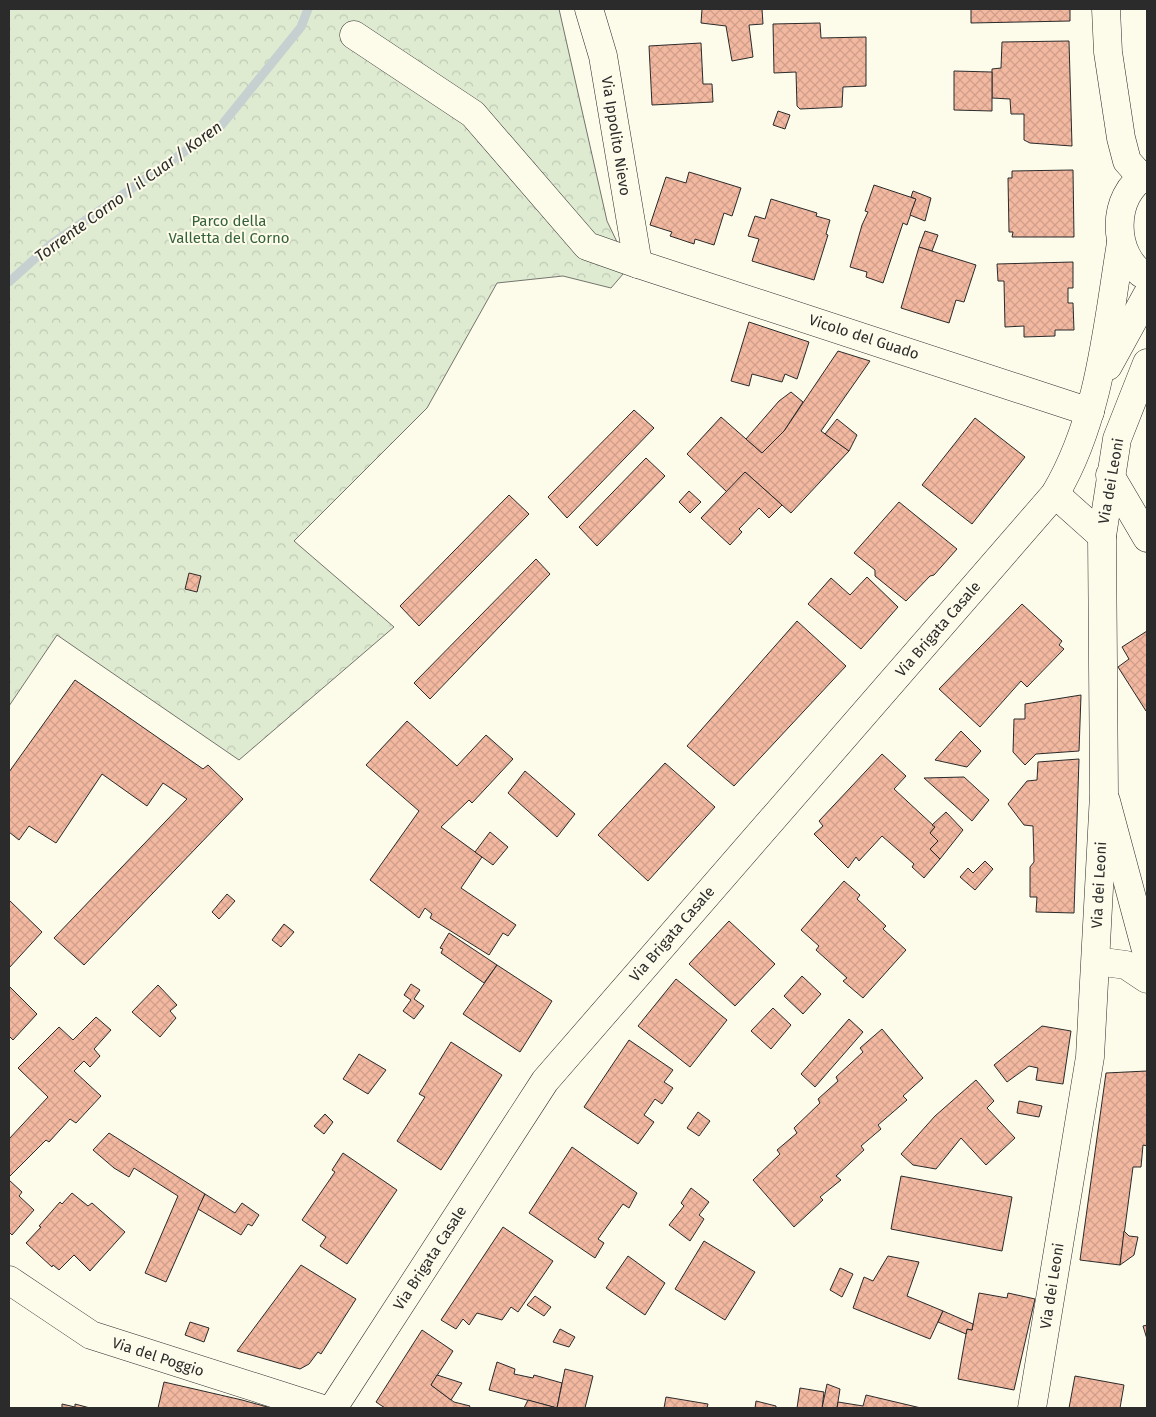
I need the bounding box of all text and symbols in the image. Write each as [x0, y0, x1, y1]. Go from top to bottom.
street label: Via Ippolito Nievo [598, 75, 634, 197]
water label: Torrente Corno / il Cuar / Koren [31, 117, 226, 266]
park label: Parco della Valletta del Corno [168, 212, 290, 247]
street label: Vicolo del Guado [807, 311, 921, 363]
street label: Via dei Leoni [1095, 437, 1127, 525]
street label: Via Brigata Casale [892, 578, 984, 680]
street label: Via dei Leoni [1088, 841, 1110, 929]
street label: Via Brigata Casale [626, 883, 718, 985]
street label: Via Brigata Casale [390, 1203, 470, 1313]
street label: Via dei Leoni [1036, 1242, 1068, 1330]
street label: Via del Poggio [110, 1334, 206, 1380]

